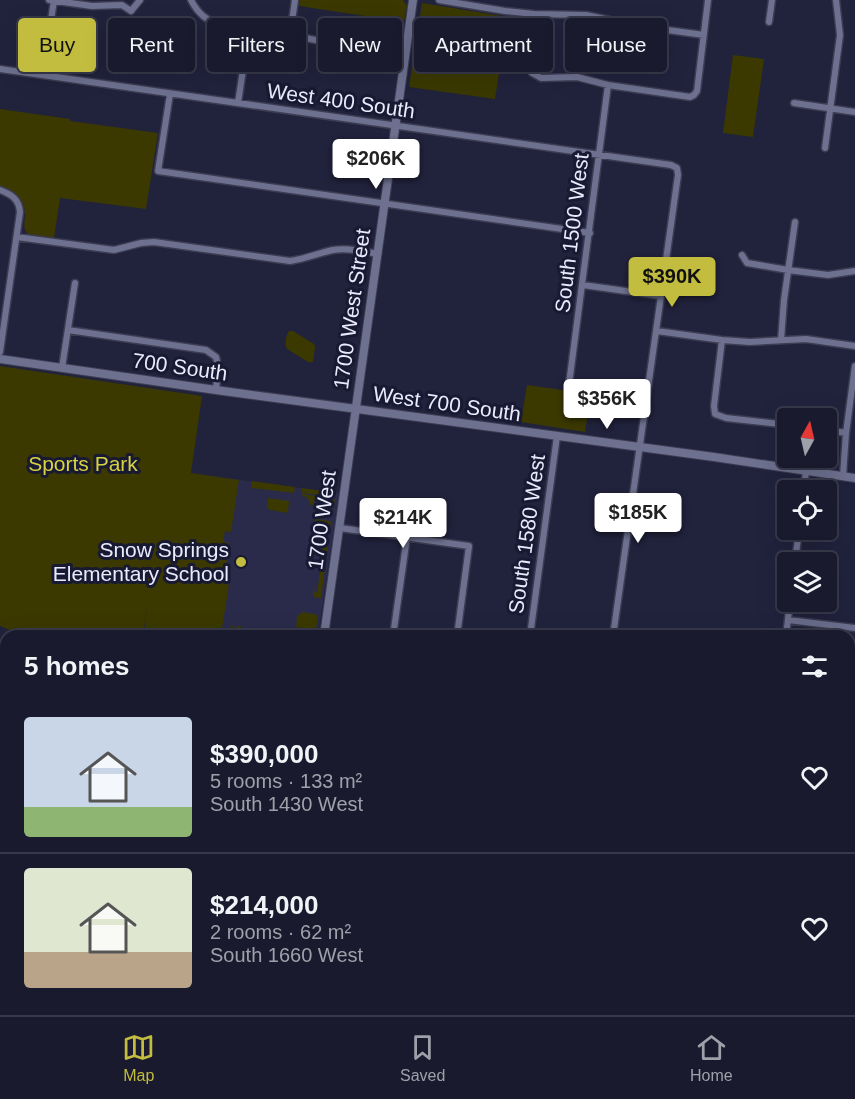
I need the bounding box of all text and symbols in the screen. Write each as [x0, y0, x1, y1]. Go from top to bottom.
chip: Buy [18, 18, 96, 72]
chip: Rent [108, 18, 195, 72]
chip: Filters [207, 18, 306, 72]
chip: New [318, 18, 402, 72]
chip: Apartment [414, 18, 553, 72]
chip: House [565, 18, 667, 72]
street label: West 400 South [266, 79, 416, 122]
pin: $206K [334, 139, 418, 190]
text: $206K [347, 147, 405, 169]
street label: South 1500 West [550, 152, 593, 314]
street label: 1700 West Street [329, 227, 374, 391]
pin: $390K [630, 257, 714, 308]
text: $390K [643, 265, 701, 287]
street label: 700 South [131, 348, 229, 385]
pin: $356K [565, 379, 649, 430]
street label: West 700 South [372, 382, 522, 425]
text: $356K [578, 387, 636, 409]
north arrow [777, 408, 837, 468]
map controls [777, 408, 837, 612]
park label: Sports Park [28, 452, 138, 475]
street label: South 1580 West [504, 453, 549, 615]
street label: 1700 West [303, 469, 340, 571]
button: locate [777, 480, 837, 540]
pin: $185K [596, 493, 680, 544]
pin: $214K [361, 498, 445, 549]
text: $185K [609, 501, 667, 523]
text: $214K [374, 506, 432, 528]
place label: Snow Springs Elementary School [53, 538, 229, 585]
button: layers [777, 552, 837, 612]
marker: Snow Springs Elementary School [234, 555, 248, 569]
icon: filters [798, 650, 831, 683]
text: 5 homes [24, 651, 130, 681]
text: $390,000 [210, 739, 318, 769]
icon: home [72, 741, 144, 813]
icon: heart [798, 761, 831, 794]
text: 5 rooms · 133 m² [210, 770, 362, 792]
text: South 1430 West [210, 793, 363, 815]
text: $214,000 [210, 890, 318, 920]
icon: home [72, 892, 144, 964]
icon: heart [798, 912, 831, 945]
text: 2 rooms · 62 m² [210, 921, 351, 943]
text: South 1660 West [210, 944, 363, 966]
tab: Map [122, 1031, 155, 1085]
tab: Saved [400, 1031, 445, 1085]
tab: Home [690, 1031, 733, 1085]

